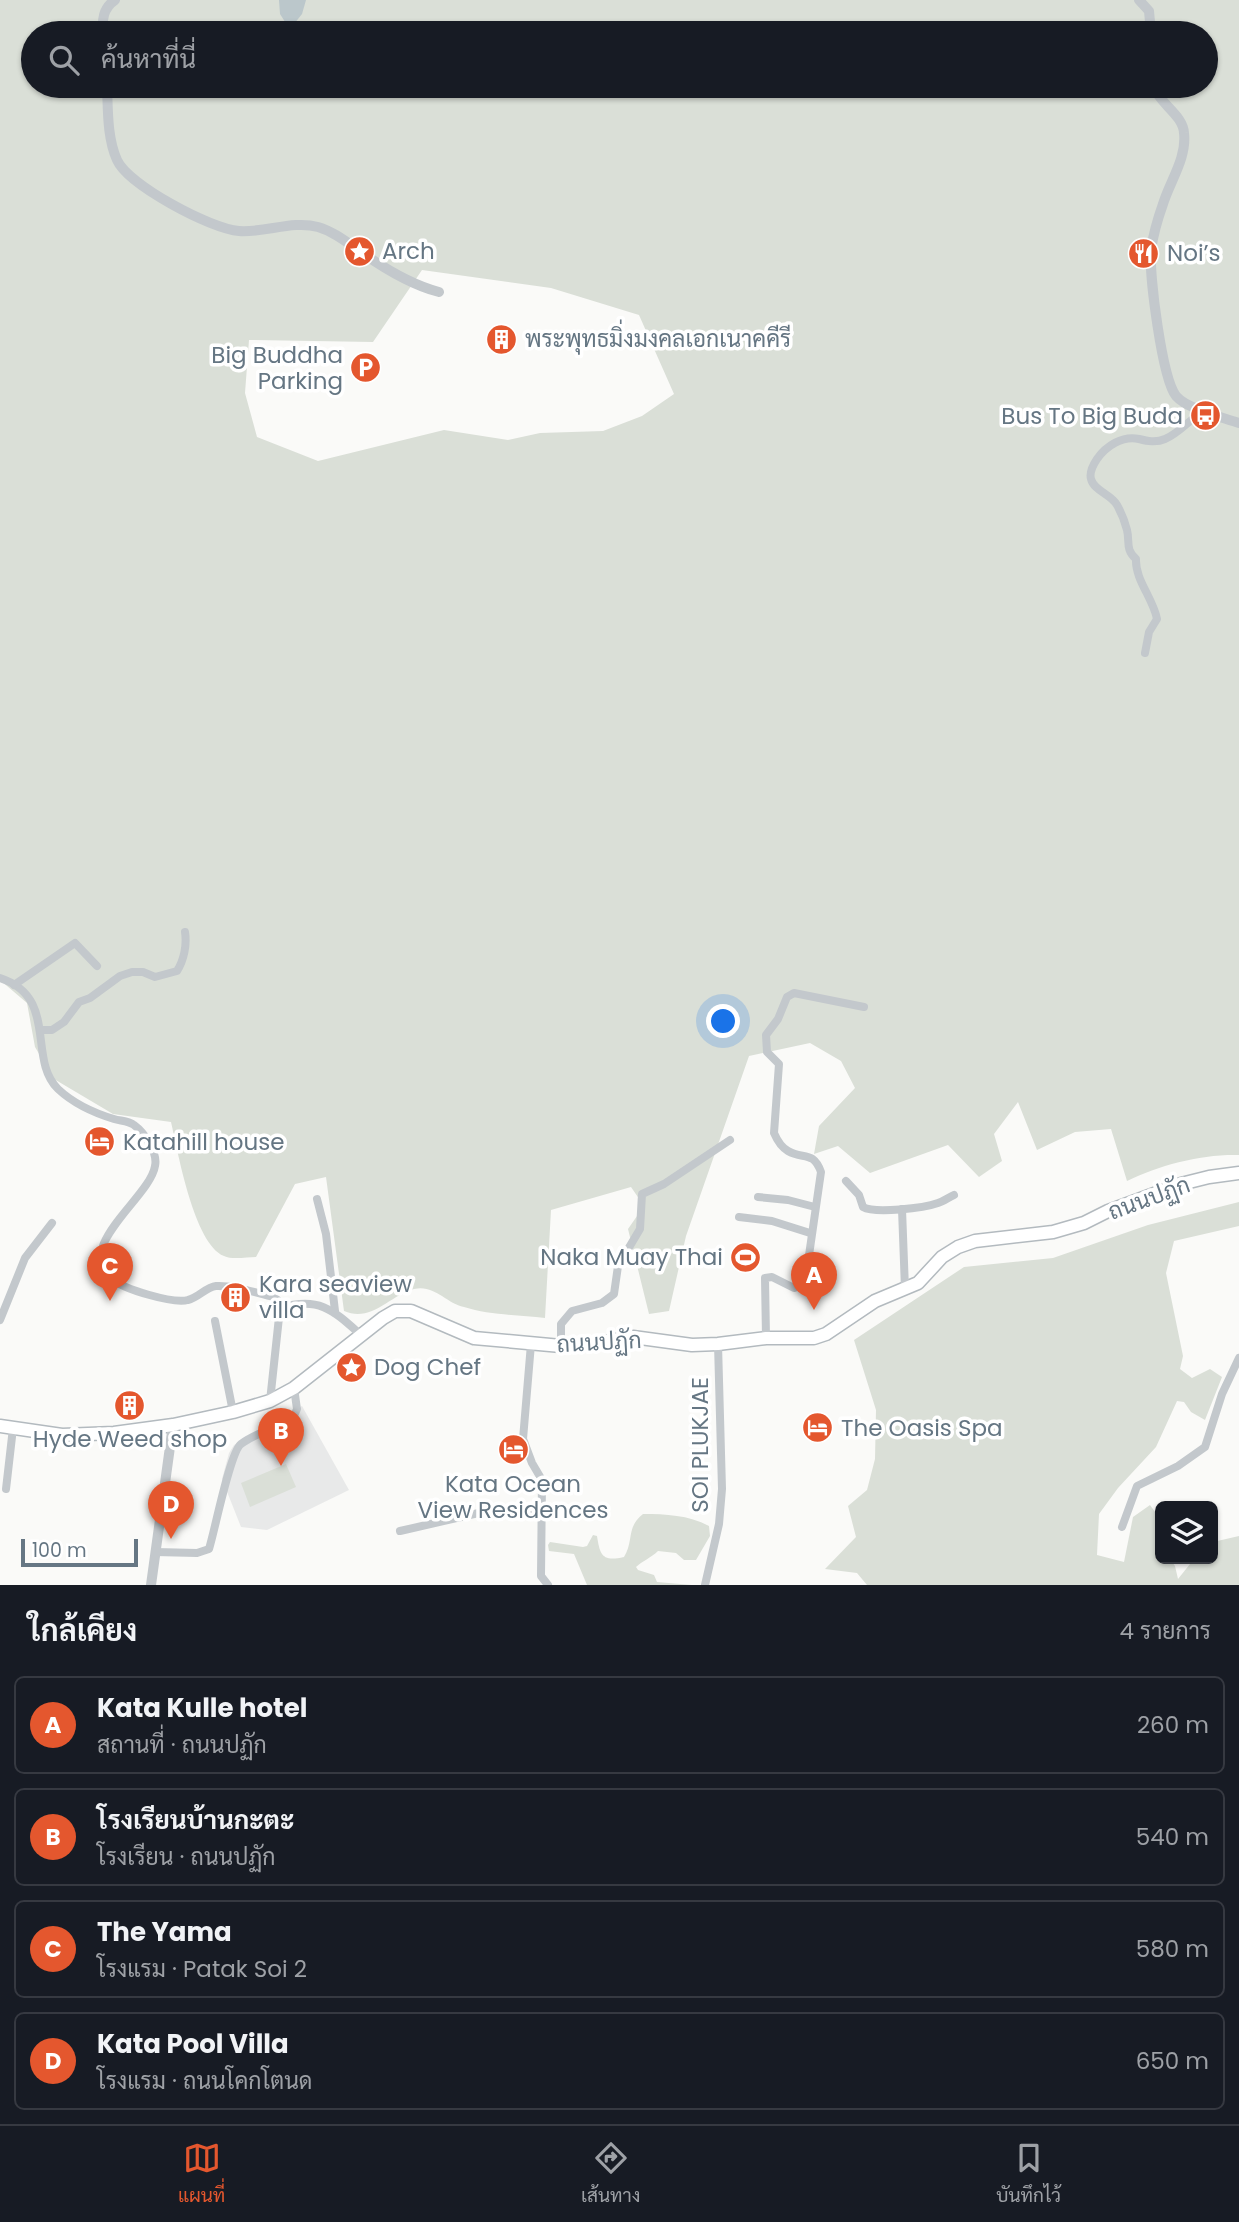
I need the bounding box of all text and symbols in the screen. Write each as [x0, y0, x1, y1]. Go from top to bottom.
search box [21, 21, 1218, 98]
icon: search [45, 41, 83, 79]
text: ค้นหาที่นี่ [101, 41, 196, 77]
place icon: Arch [342, 234, 376, 268]
place label: Arch [382, 235, 435, 267]
restaurant icon: Noi’s [1127, 236, 1161, 270]
place label: Noi’s [1167, 237, 1221, 269]
place label: พระพุทธมิ่งมงคลเอกเนาคคีรี [525, 319, 791, 355]
building icon: พระพุทธมิ่งมงคลเอกเนาคคีรี [485, 322, 519, 356]
place label: Big Buddha Parking [211, 339, 343, 397]
parking icon: Big Buddha Parking [349, 351, 383, 385]
bus stop icon: Bus To Big Buda [1189, 399, 1223, 433]
place label: Bus To Big Buda [1001, 400, 1183, 432]
your location [706, 1004, 740, 1038]
hotel icon: Katahill house [83, 1125, 117, 1159]
place label: Katahill house [123, 1126, 285, 1158]
street label: ถนนปฏัก [1104, 1168, 1194, 1228]
sports icon: Naka Muay Thai [729, 1240, 763, 1274]
place label: Naka Muay Thai [540, 1241, 723, 1273]
pin: C [87, 1243, 133, 1301]
pin: A [791, 1252, 837, 1310]
place label: Kara seaview villa [259, 1268, 412, 1326]
building icon: Kara seaview villa [219, 1280, 253, 1314]
street label: ถนนปฏัก [556, 1324, 642, 1360]
place icon: Dog Chef [334, 1350, 368, 1384]
place label: Dog Chef [374, 1351, 481, 1383]
street label: SOI PLUKJAE [684, 1377, 716, 1513]
building icon: Hyde Weed shop [113, 1388, 147, 1422]
pin: B [258, 1408, 304, 1466]
hotel icon: The Oasis Spa [801, 1411, 835, 1445]
place label: The Oasis Spa [841, 1412, 1003, 1444]
place label: Hyde Weed shop [33, 1423, 227, 1455]
hotel icon: Kata Ocean View Residences [496, 1433, 530, 1467]
place label: Kata Ocean View Residences [417, 1468, 609, 1526]
pin: D [148, 1481, 194, 1539]
map controls [1155, 1501, 1218, 1564]
button: layers [1155, 1501, 1218, 1564]
scale bar [21, 1536, 138, 1568]
text: 100 m [32, 1537, 87, 1564]
text: ใกล้เคียง [28, 1609, 137, 1652]
text: 4 รายการ [1119, 1615, 1211, 1647]
text: Kata Kulle hotel [97, 1690, 307, 1726]
text: A [45, 1709, 61, 1741]
text: 260 m [1137, 1709, 1209, 1741]
text: สถานที่ · ถนนปฏัก [97, 1729, 267, 1761]
text: โรงเรียนบ้านกะตะ [97, 1802, 294, 1838]
text: B [45, 1821, 61, 1853]
text: 540 m [1136, 1821, 1209, 1853]
text: โรงเรียน · ถนนปฏัก [97, 1841, 276, 1873]
text: The Yama [97, 1914, 232, 1950]
text: C [44, 1933, 62, 1965]
text: 580 m [1136, 1933, 1209, 1965]
text: โรงแรม · Patak Soi 2 [97, 1953, 307, 1985]
text: Kata Pool Villa [97, 2026, 289, 2062]
text: D [45, 2045, 61, 2077]
text: 650 m [1136, 2045, 1209, 2077]
text: โรงแรม · ถนนโคกโตนด [97, 2065, 312, 2097]
tab: แผนที่ [178, 2139, 225, 2210]
tab: เส้นทาง [581, 2139, 640, 2210]
tab: บันทึกไว้ [996, 2139, 1061, 2210]

